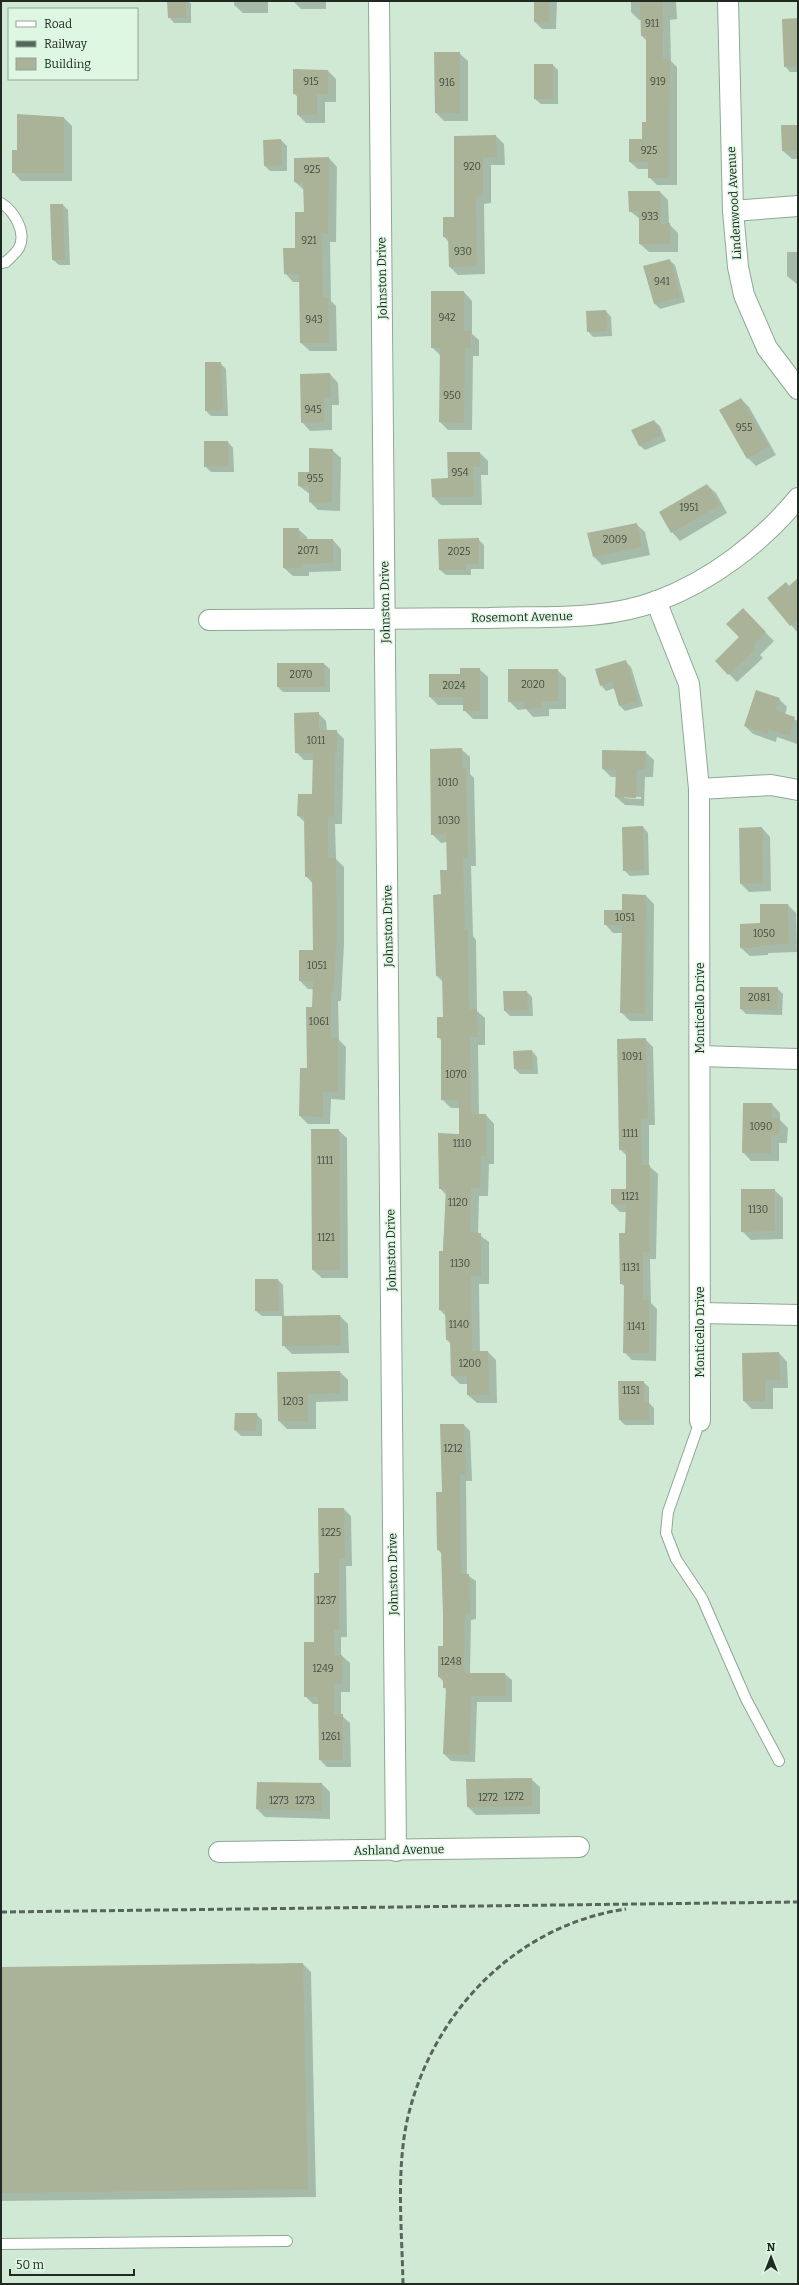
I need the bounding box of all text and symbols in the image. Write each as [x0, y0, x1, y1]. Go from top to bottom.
legend [8, 8, 138, 80]
text: Road [44, 17, 72, 31]
house number: 911 [645, 18, 659, 30]
text: Railway [44, 37, 88, 51]
text: Building [44, 57, 91, 71]
house number: 915 [303, 76, 319, 88]
house number: 919 [650, 76, 666, 88]
house number: 916 [439, 77, 455, 89]
house number: 925 [641, 145, 657, 157]
street label: Lindenwood Avenue [724, 146, 744, 260]
house number: 920 [463, 161, 481, 173]
house number: 925 [304, 164, 320, 176]
house number: 933 [642, 211, 659, 223]
house number: 921 [301, 235, 317, 247]
street label: Johnston Drive [374, 237, 390, 320]
house number: 930 [454, 246, 472, 258]
house number: 941 [654, 276, 670, 288]
house number: 942 [438, 312, 456, 324]
house number: 943 [305, 314, 323, 326]
house number: 950 [443, 390, 461, 402]
house number: 945 [304, 404, 322, 416]
house number: 955 [736, 422, 752, 434]
house number: 954 [451, 467, 469, 479]
house number: 955 [307, 473, 323, 485]
house number: 1951 [679, 502, 699, 514]
house number: 2009 [603, 534, 627, 546]
house number: 2071 [298, 545, 319, 557]
house number: 2025 [448, 546, 470, 558]
street label: Johnston Drive [377, 561, 393, 644]
street label: Rosemont Avenue [471, 609, 573, 625]
house number: 2070 [289, 669, 313, 681]
house number: 2020 [521, 679, 545, 691]
house number: 2024 [442, 680, 466, 692]
house number: 1011 [307, 735, 325, 747]
house number: 1010 [438, 777, 458, 789]
house number: 1030 [438, 815, 460, 827]
street label: Johnston Drive [380, 885, 396, 968]
house number: 1051 [615, 912, 635, 924]
house number: 1050 [753, 928, 775, 940]
house number: 1051 [307, 960, 327, 972]
street label: Monticello Drive [693, 962, 707, 1054]
house number: 2081 [748, 992, 770, 1004]
house number: 1061 [309, 1016, 329, 1028]
house number: 1091 [622, 1051, 642, 1063]
house number: 1070 [445, 1069, 467, 1081]
house number: 1090 [750, 1121, 772, 1133]
house number: 1111 [622, 1128, 638, 1140]
house number: 1110 [453, 1138, 471, 1150]
house number: 1111 [317, 1155, 333, 1167]
house number: 1121 [621, 1191, 639, 1203]
house number: 1120 [448, 1197, 468, 1209]
house number: 1130 [748, 1204, 768, 1216]
street label: Johnston Drive [383, 1209, 399, 1292]
house number: 1121 [317, 1232, 335, 1244]
house number: 1130 [450, 1258, 470, 1270]
house number: 1131 [622, 1262, 640, 1274]
street label: Monticello Drive [693, 1286, 707, 1378]
house number: 1140 [449, 1319, 469, 1331]
house number: 1141 [627, 1321, 645, 1333]
house number: 1200 [459, 1358, 481, 1370]
house number: 1151 [622, 1385, 640, 1397]
house number: 1203 [282, 1396, 304, 1408]
house number: 1212 [444, 1443, 463, 1455]
house number: 1225 [321, 1527, 341, 1539]
street label: Johnston Drive [385, 1533, 401, 1616]
house number: 1237 [316, 1595, 336, 1607]
house number: 1248 [440, 1656, 462, 1668]
house number: 1249 [312, 1663, 334, 1675]
house number: 1261 [321, 1731, 341, 1743]
house number: 1272 [504, 1791, 524, 1803]
house number: 1272 [478, 1792, 498, 1804]
house number: 1273 [269, 1795, 289, 1807]
house number: 1273 [295, 1795, 315, 1807]
street label: Ashland Avenue [354, 1842, 444, 1858]
north arrow [751, 2237, 791, 2277]
text: N [767, 2241, 776, 2254]
scale bar [10, 2251, 134, 2277]
text: 50 m [16, 2258, 45, 2272]

